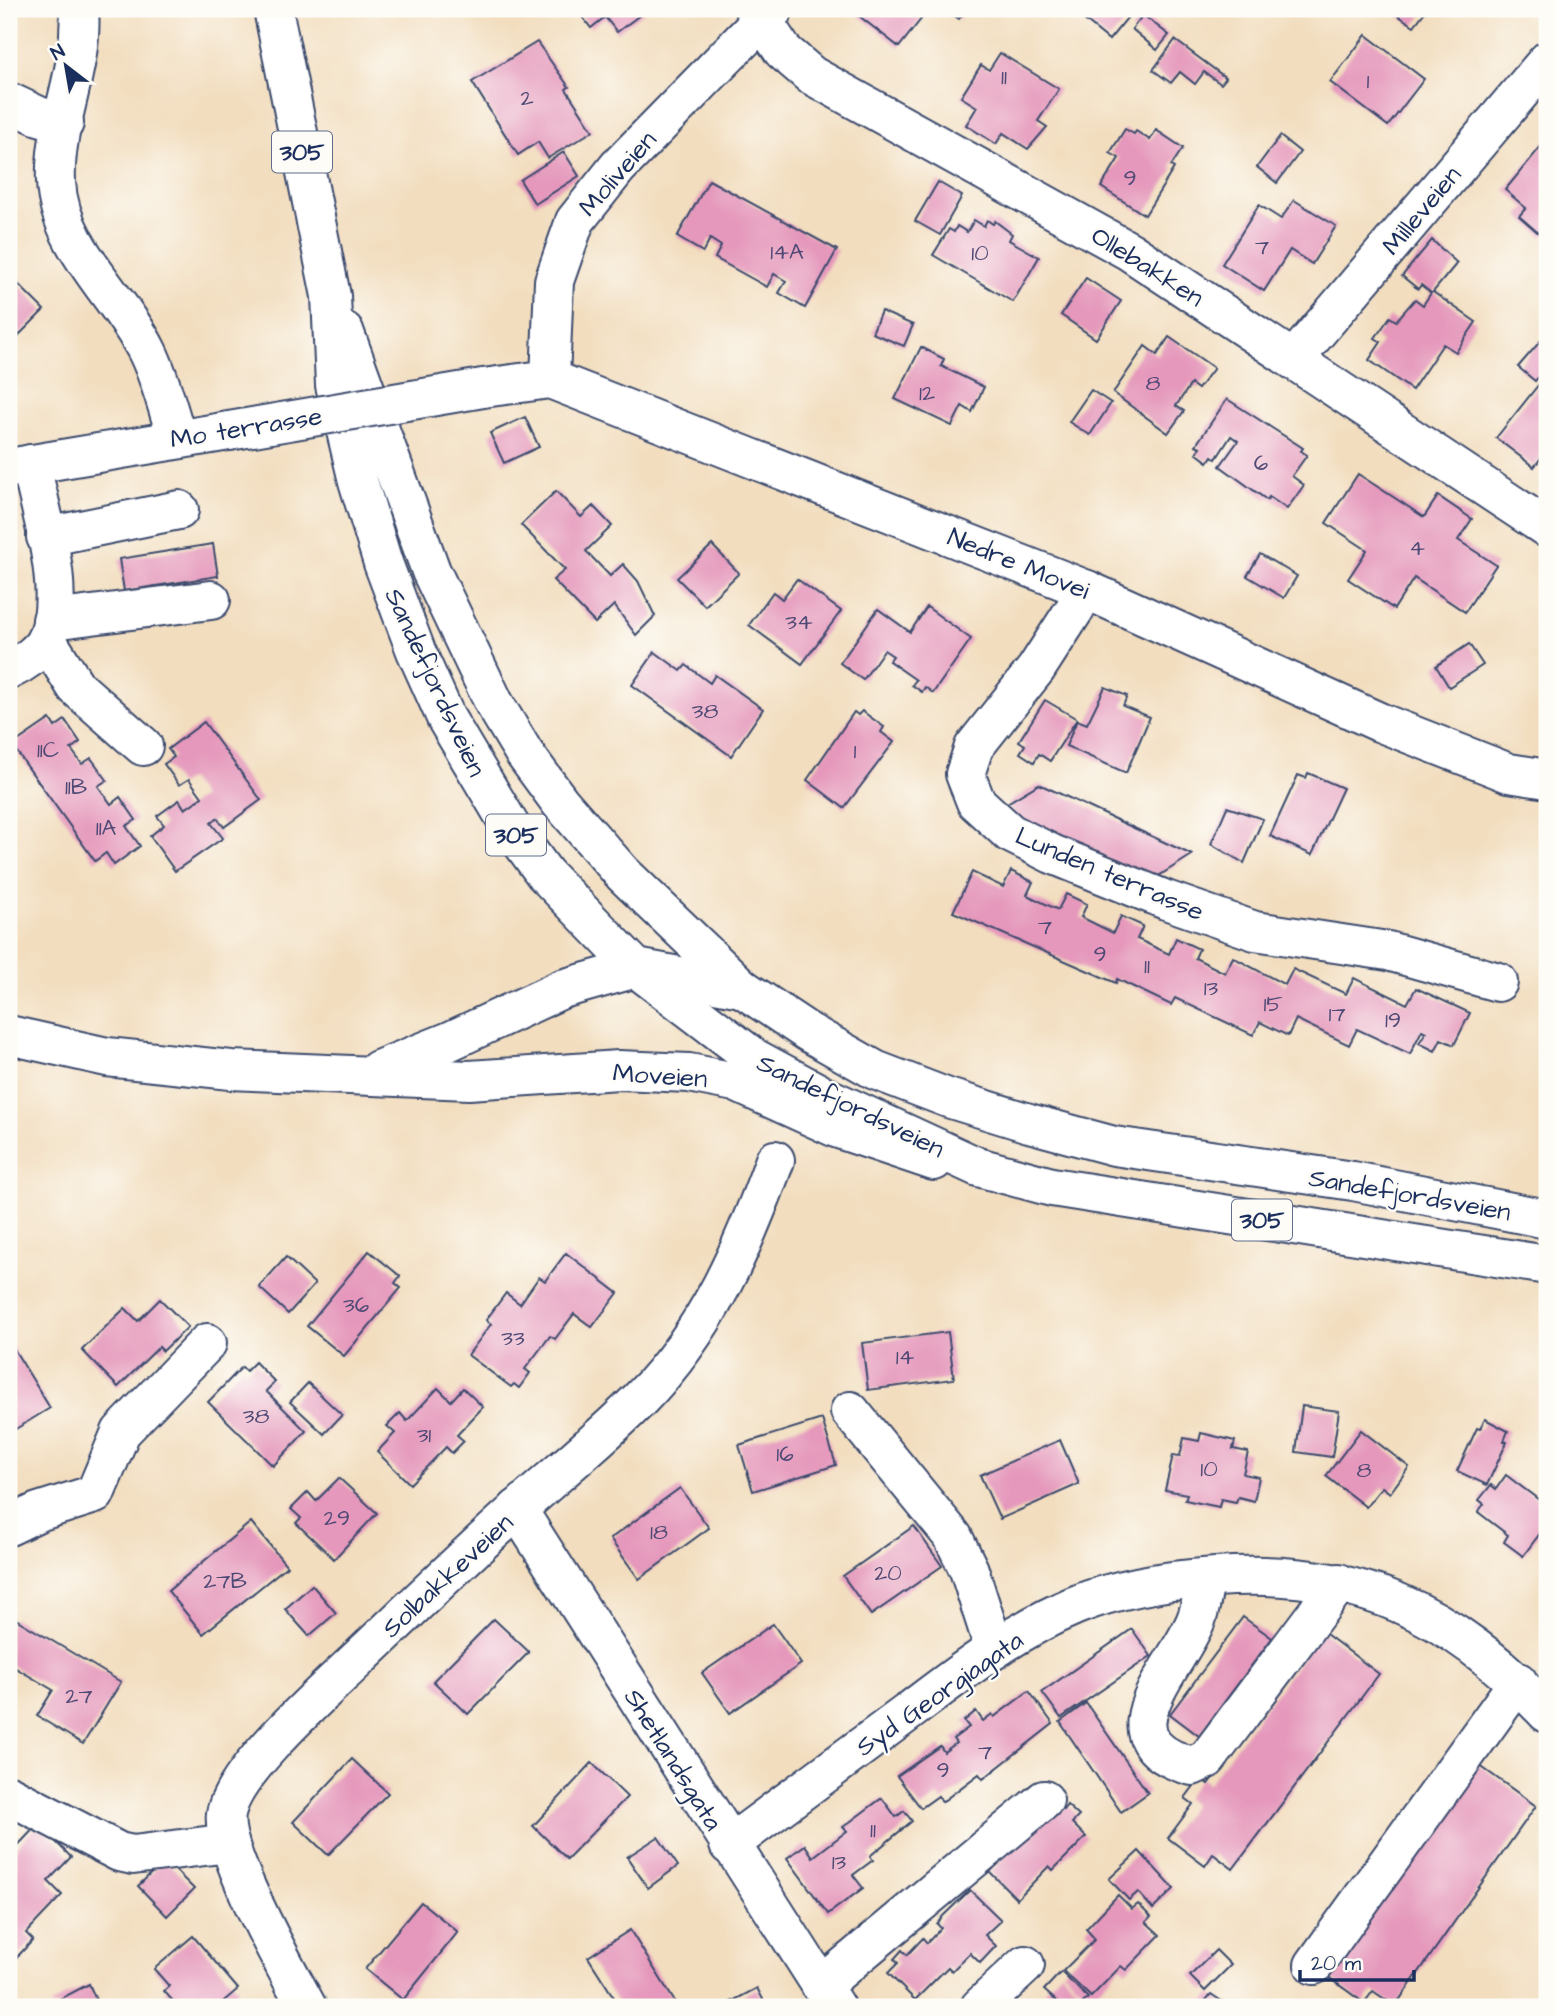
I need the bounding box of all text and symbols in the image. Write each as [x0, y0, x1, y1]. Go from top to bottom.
north arrow [32, 32, 102, 102]
text: N [46, 38, 70, 67]
house number: 11 [1001, 61, 1007, 93]
house number: 1 [1367, 65, 1370, 97]
house number: 2 [520, 82, 534, 114]
street label: Moliveien [570, 123, 665, 224]
road number: 305 [272, 132, 332, 172]
street label: Milleveien [1374, 158, 1470, 263]
house number: 9 [1123, 162, 1137, 194]
street label: Ollebakken [1084, 218, 1211, 316]
house number: 7 [1255, 231, 1269, 263]
house number: 14A [770, 236, 804, 268]
house number: 10 [971, 237, 989, 269]
house number: 8 [1146, 367, 1161, 399]
house number: 12 [919, 377, 935, 409]
street label: Mo terrasse [168, 398, 325, 458]
house number: 6 [1254, 447, 1268, 479]
street label: Nedre Movei [942, 519, 1095, 609]
house number: 4 [1409, 532, 1425, 564]
street label: Sandefjordsveien [376, 582, 495, 783]
house number: 34 [785, 606, 813, 638]
house number: 38 [692, 695, 718, 727]
house number: 11C [37, 734, 59, 766]
house number: 1 [854, 735, 857, 767]
house number: 11B [65, 771, 87, 803]
house number: 11A [96, 812, 117, 844]
road number: 305 [486, 814, 546, 856]
street label: Lunden terrasse [1010, 818, 1209, 930]
house number: 7 [1038, 911, 1052, 943]
house number: 9 [1093, 938, 1107, 970]
house number: 11 [1144, 950, 1150, 982]
house number: 13 [1204, 972, 1219, 1004]
house number: 15 [1263, 988, 1283, 1020]
house number: 17 [1328, 998, 1346, 1030]
house number: 19 [1385, 1004, 1401, 1036]
street label: Sandefjordsveien [751, 1045, 950, 1167]
street label: Moveien [611, 1055, 708, 1097]
street label: Sandefjordsveien [1306, 1160, 1514, 1230]
road number: 305 [1232, 1200, 1292, 1240]
house number: 36 [343, 1289, 369, 1321]
house number: 33 [501, 1322, 525, 1354]
house number: 14 [896, 1341, 915, 1373]
house number: 38 [243, 1400, 269, 1432]
house number: 31 [417, 1419, 431, 1451]
house number: 16 [776, 1438, 794, 1470]
house number: 10 [1200, 1453, 1218, 1485]
house number: 8 [1357, 1454, 1372, 1486]
house number: 29 [324, 1502, 350, 1534]
street label: Solbakkeveien [374, 1505, 521, 1646]
house number: 18 [650, 1516, 668, 1548]
house number: 20 [874, 1557, 902, 1589]
house number: 27B [203, 1565, 247, 1597]
street label: Syd Georgiagata [849, 1623, 1032, 1767]
house number: 27 [65, 1680, 93, 1712]
street label: Shetlandsgata [613, 1682, 731, 1838]
house number: 7 [978, 1736, 992, 1768]
house number: 9 [936, 1754, 950, 1786]
house number: 11 [870, 1814, 876, 1846]
house number: 13 [832, 1846, 847, 1878]
scale bar [1300, 1939, 1414, 1983]
text: 20 m [1311, 1949, 1362, 1978]

